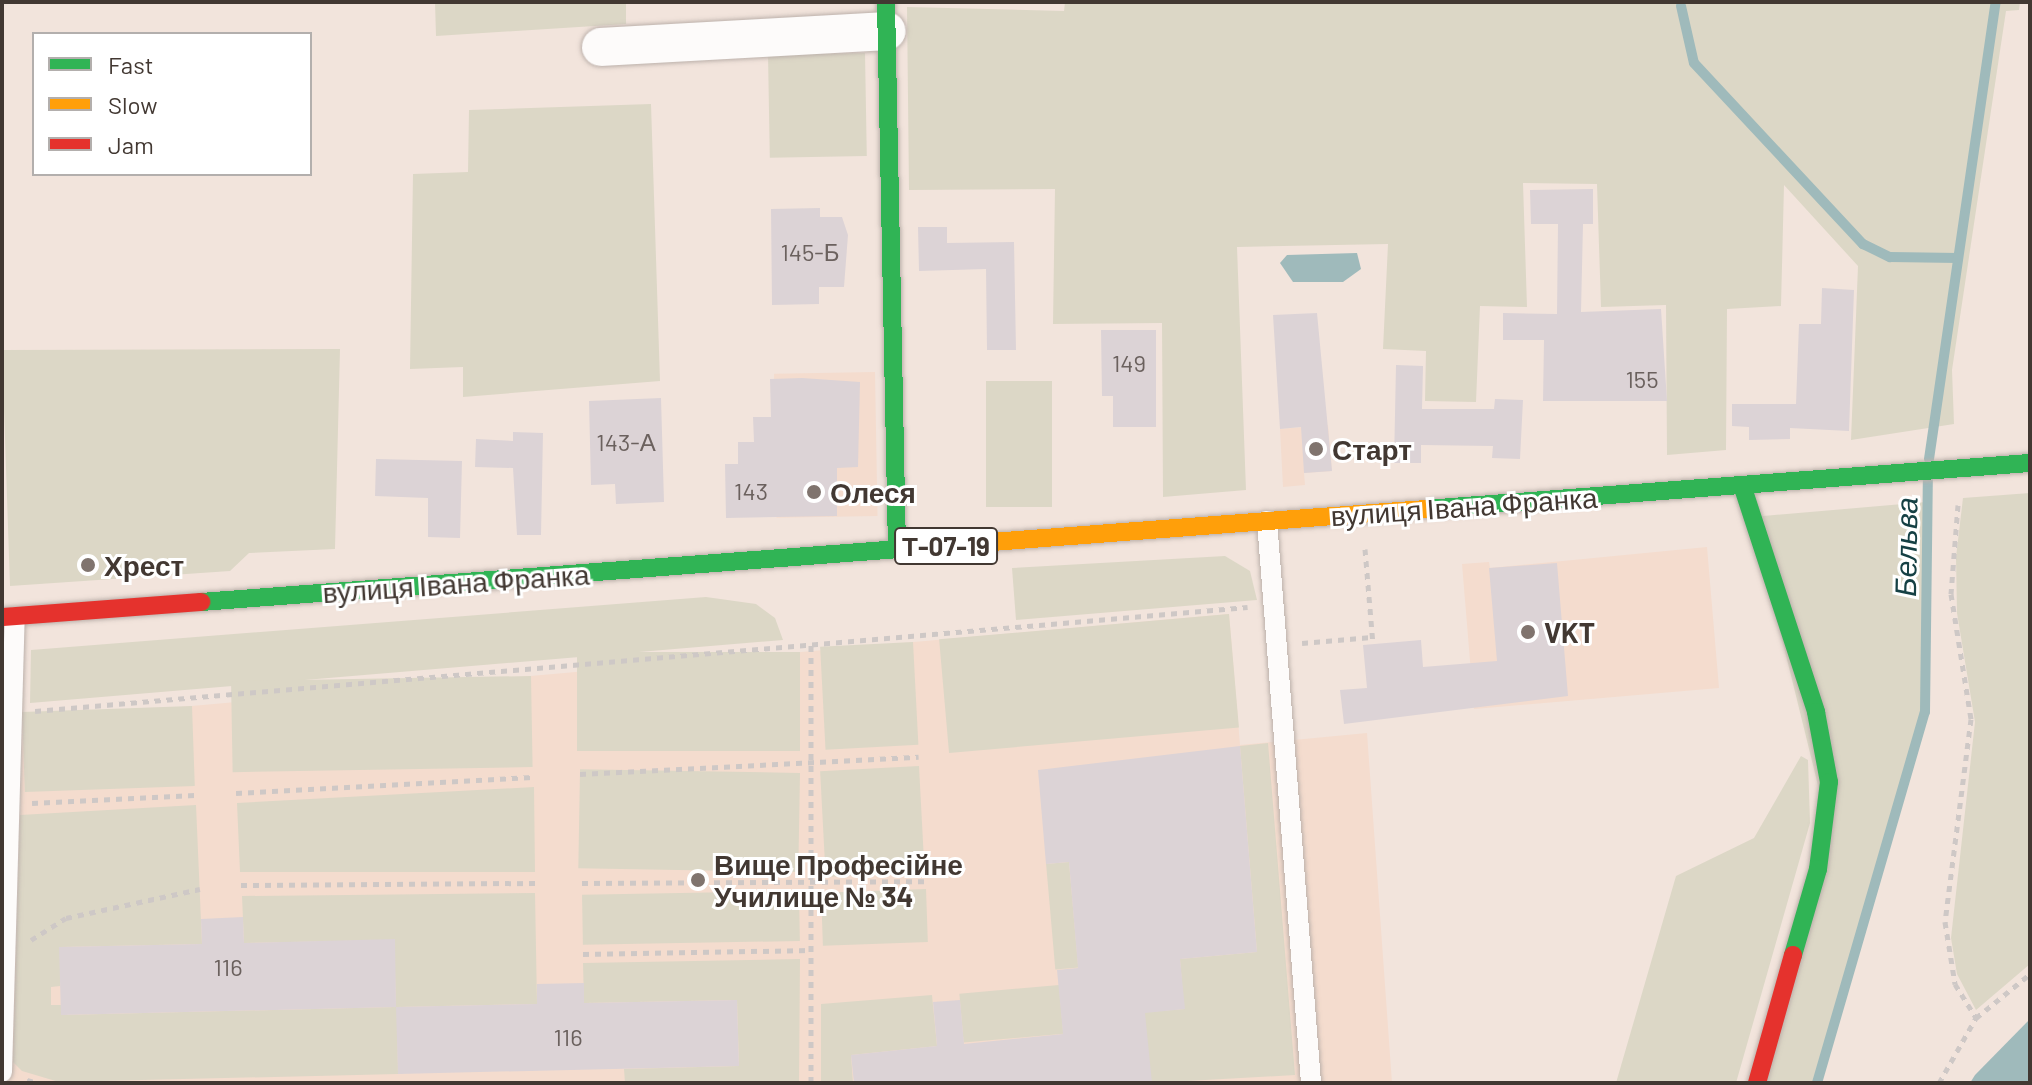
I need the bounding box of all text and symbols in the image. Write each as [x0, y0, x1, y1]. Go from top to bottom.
legend [32, 32, 312, 176]
text: Fast [108, 50, 153, 79]
text: Slow [108, 90, 157, 119]
text: Jam [108, 130, 154, 159]
house number: 145-Б [780, 238, 840, 266]
house number: 149 [1112, 349, 1146, 377]
house number: 155 [1625, 365, 1659, 393]
house number: 143-А [596, 428, 656, 456]
place label: Старт [1332, 432, 1412, 466]
marker: Старт [1307, 440, 1325, 458]
place label: Олеся [830, 475, 916, 509]
house number: 143 [734, 477, 768, 505]
street label: вулиця Івана Франка [1330, 480, 1598, 532]
marker: Олеся [805, 483, 823, 501]
water label: Бельва [1886, 497, 1924, 597]
road number: Т-07-19 [894, 524, 998, 568]
place label: Хрест [104, 548, 184, 582]
marker: Хрест [79, 556, 97, 574]
street label: вулиця Івана Франка [322, 557, 590, 609]
place label: VKT [1544, 615, 1595, 649]
marker: VKT [1519, 623, 1537, 641]
place label: Вище Професійне Училище № 34 [714, 847, 963, 913]
marker: Вище Професійне Училище № 34 [689, 871, 707, 889]
house number: 116 [213, 953, 243, 981]
house number: 116 [553, 1023, 583, 1051]

